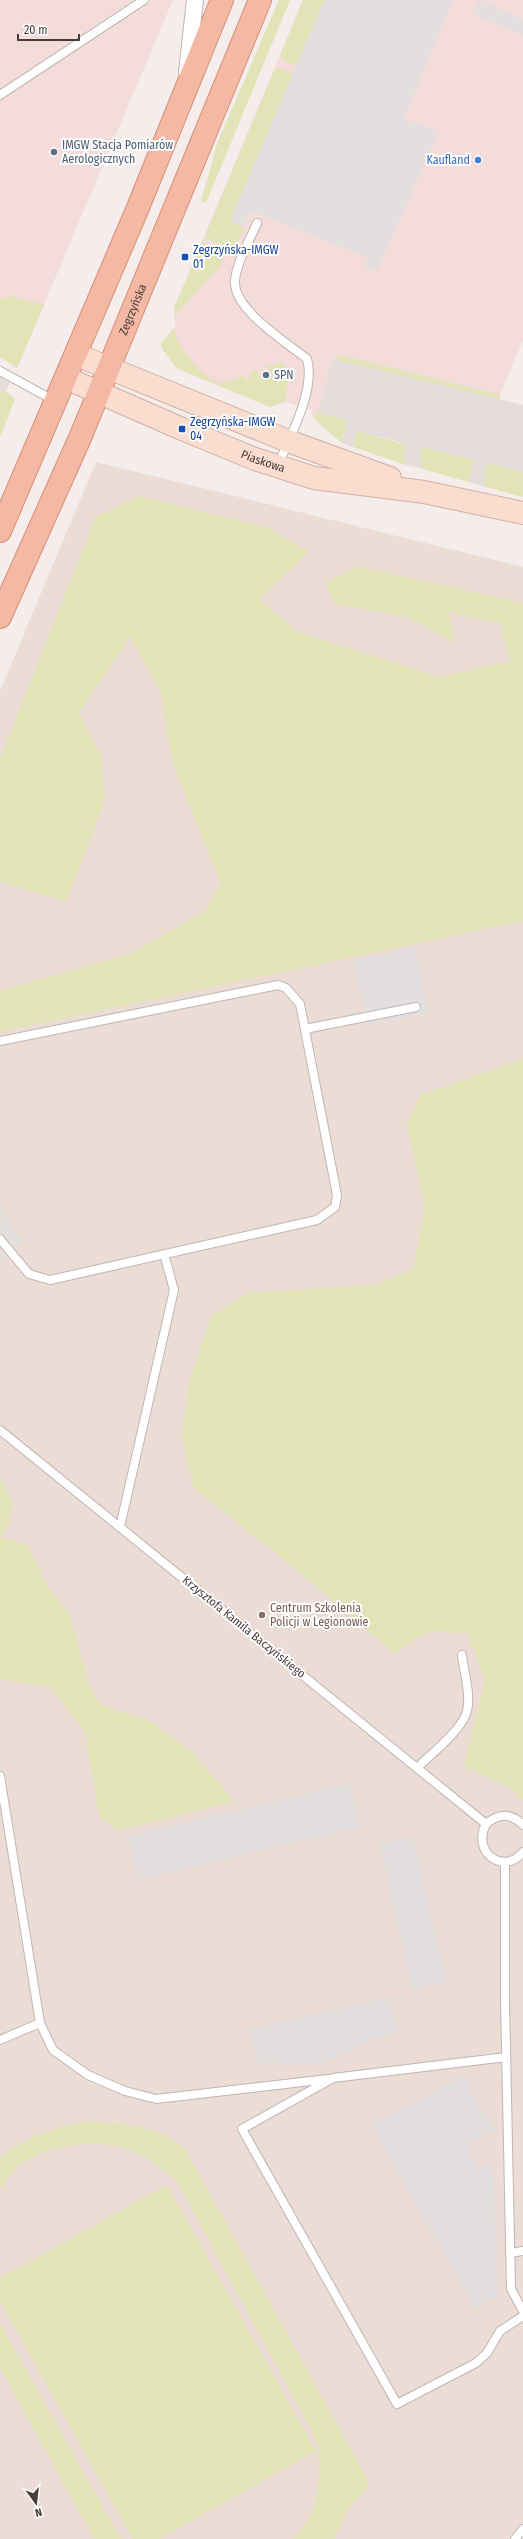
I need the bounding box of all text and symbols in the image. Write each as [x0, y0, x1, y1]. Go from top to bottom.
scale bar [18, 16, 79, 42]
text: 20 m [24, 23, 48, 37]
place label: IMGW Stacja Pomiarów Aerologicznych [62, 138, 173, 166]
marker: IMGW Stacja Pomiarów Aerologicznych [49, 147, 59, 157]
place label: Kaufland [426, 153, 470, 167]
marker: Kaufland [473, 155, 483, 165]
place label: Zegrzyńska-IMGW 01 [193, 243, 279, 271]
marker: Zegrzyńska-IMGW 01 [180, 252, 190, 262]
street label: Zegrzyńska [116, 282, 150, 337]
place label: SPN [274, 368, 294, 382]
marker: SPN [261, 370, 271, 380]
place label: Zegrzyńska-IMGW 04 [190, 415, 276, 443]
marker: Zegrzyńska-IMGW 04 [177, 424, 187, 434]
street label: Piaskowa [239, 447, 287, 475]
street label: Krzysztofa Kamila Baczyńskiego [180, 1573, 308, 1681]
place label: Centrum Szkolenia Policji w Legionowie [270, 1601, 369, 1629]
marker: Centrum Szkolenia Policji w Legionowie [257, 1610, 267, 1620]
north arrow [16, 2483, 56, 2523]
text: N [34, 2505, 43, 2519]

